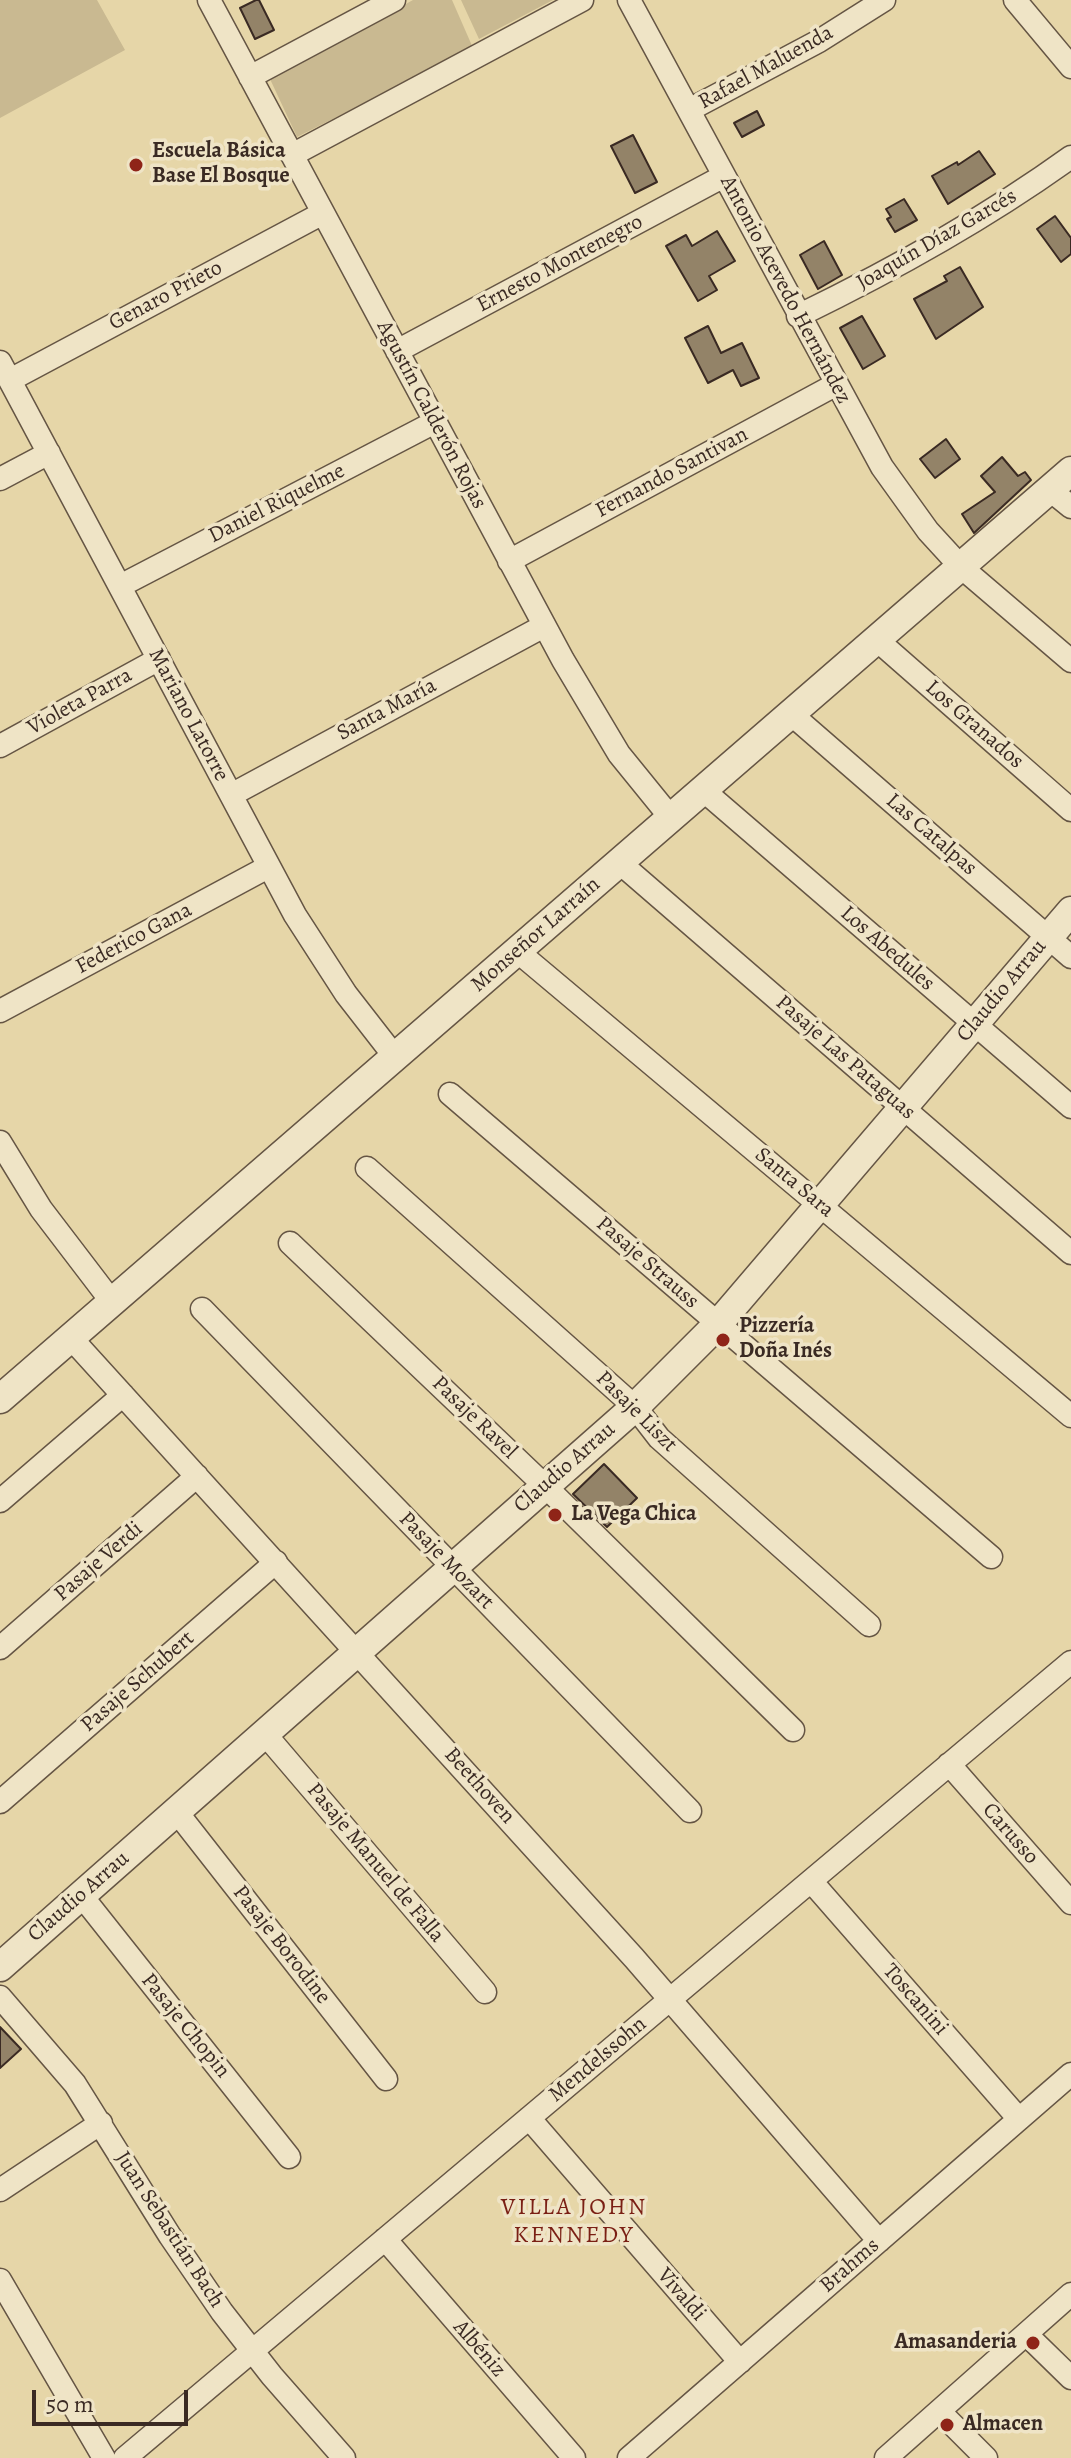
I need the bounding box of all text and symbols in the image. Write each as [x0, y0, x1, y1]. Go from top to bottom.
street label: Rafael Maluenda [694, 20, 838, 116]
place label: Escuela Básica Base El Bosque [152, 139, 290, 190]
marker: Escuela Básica Base El Bosque [127, 156, 145, 174]
street label: Antonio Acevedo Hernández [714, 171, 856, 409]
street label: Joaquín Díaz Garcés [852, 183, 1022, 297]
street label: Ernesto Montenegro [472, 209, 648, 319]
street label: Genaro Prieto [105, 255, 227, 337]
street label: Agustín Calderón Rojas [370, 316, 492, 514]
street label: Fernando Santivan [591, 422, 753, 524]
street label: Daniel Riquelme [204, 458, 350, 550]
street label: Mariano Latorre [142, 644, 234, 786]
street label: Violeta Parra [23, 662, 137, 742]
street label: Santa María [333, 673, 441, 747]
street label: Los Granados [919, 675, 1029, 775]
street label: Las Catalpas [880, 788, 982, 882]
street label: Monseñor Larraín [466, 872, 606, 998]
street label: Federico Gana [71, 897, 197, 981]
street label: Los Abedules [834, 901, 940, 997]
street label: Claudio Arrau [951, 934, 1053, 1048]
street label: Pasaje Las Pataguas [770, 990, 920, 1126]
street label: Santa Sara [749, 1142, 839, 1224]
street label: Pasaje Strauss [590, 1211, 704, 1315]
place label: Pizzería Doña Inés [739, 1314, 832, 1366]
marker: Pizzería Doña Inés [714, 1331, 732, 1349]
street label: Pasaje Liszt [590, 1366, 682, 1458]
street label: Pasaje Ravel [426, 1371, 522, 1465]
street label: Claudio Arrau [509, 1417, 621, 1519]
place label: La Vega Chica [571, 1502, 697, 1528]
marker: La Vega Chica [546, 1506, 564, 1524]
street label: Pasaje Mozart [393, 1507, 499, 1615]
street label: Pasaje Verdi [49, 1516, 149, 1608]
street label: Pasaje Schubert [76, 1626, 200, 1738]
street label: Beethoven [438, 1742, 520, 1830]
street label: Pasaje Manuel de Falla [300, 1778, 450, 1948]
street label: Carusso [976, 1798, 1044, 1870]
street label: Claudio Arrau [23, 1846, 135, 1948]
street label: Pasaje Borodine [226, 1880, 336, 2010]
street label: Toscanini [877, 1959, 953, 2041]
street label: Pasaje Chopin [135, 1968, 235, 2084]
street label: Mendelssohn [544, 2011, 652, 2109]
street label: Juan Sebastián Bach [109, 2147, 229, 2313]
district label: VILLA JOHN KENNEDY [501, 2194, 647, 2250]
street label: Brahms [815, 2233, 885, 2299]
street label: Vivaldi [651, 2263, 711, 2327]
street label: Albéniz [447, 2315, 511, 2383]
place label: Amasanderia [895, 2330, 1017, 2356]
marker: Amasanderia [1024, 2334, 1042, 2352]
scale bar [36, 2374, 192, 2424]
text: 50 m [46, 2388, 94, 2420]
place label: Almacen [963, 2412, 1043, 2438]
marker: Almacen [938, 2416, 956, 2434]

